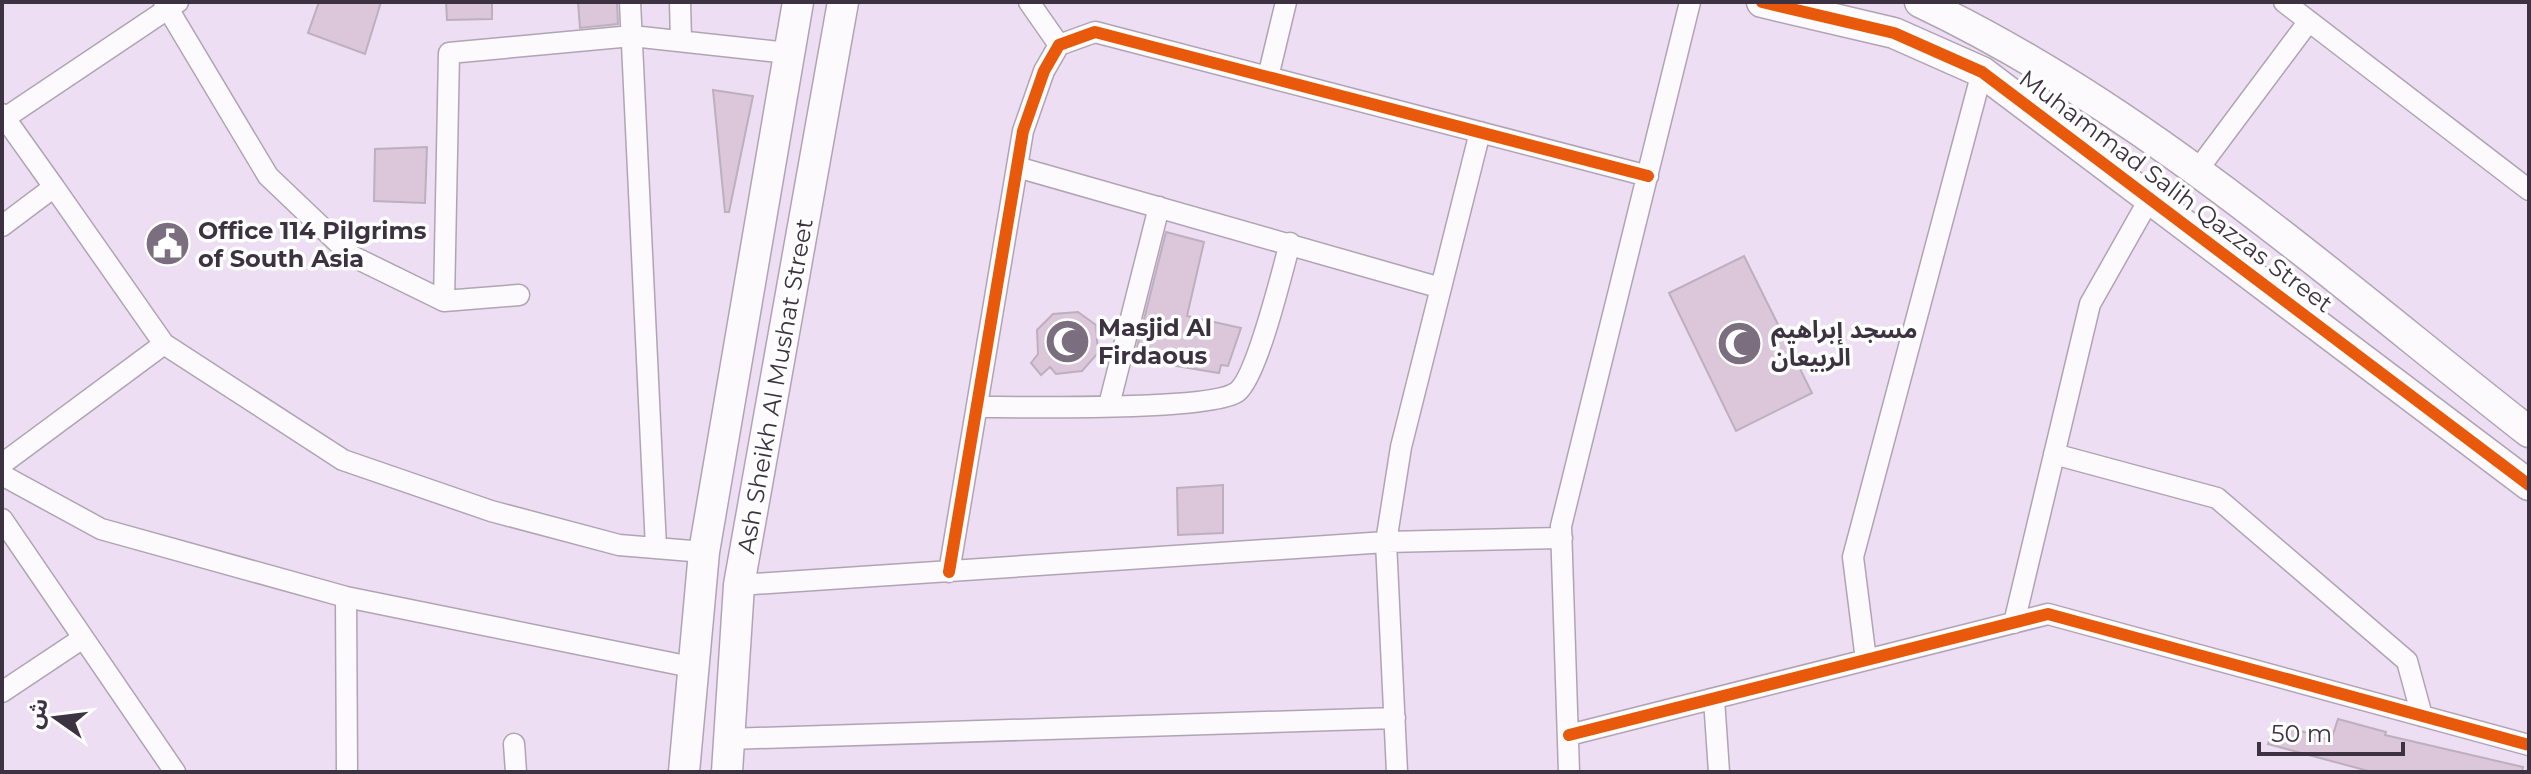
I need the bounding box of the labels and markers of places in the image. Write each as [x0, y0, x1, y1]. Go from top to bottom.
place label: Office 114 Pilgrims of South Asia [198, 216, 427, 273]
public building icon: Office 114 Pilgrims of South Asia [143, 220, 191, 268]
place label: Masjid Al Firdaous [1098, 313, 1212, 370]
place label: مسجد إبراهيم الربيعان [1771, 315, 1918, 372]
mosque icon: Masjid Al Firdaous [1043, 317, 1091, 365]
mosque icon: مسجد إبراهيم الربيعان [1716, 319, 1764, 367]

